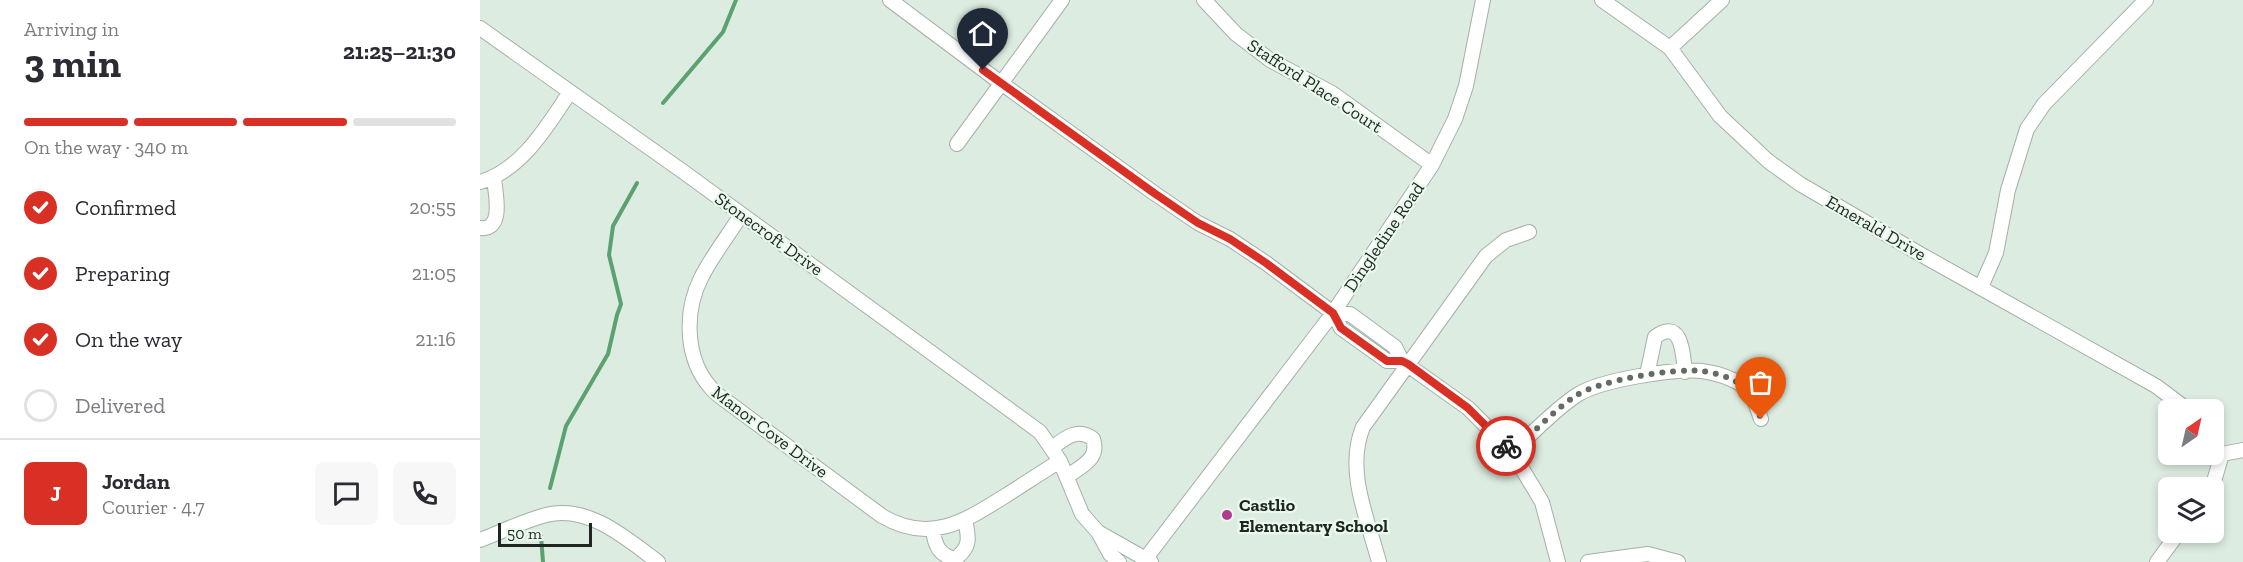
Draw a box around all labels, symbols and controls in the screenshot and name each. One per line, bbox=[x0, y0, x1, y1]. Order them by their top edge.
pin bbox=[957, 8, 1008, 70]
text: Arriving in bbox=[24, 17, 119, 41]
icon: home bbox=[966, 17, 999, 50]
street label: Stafford Place Court bbox=[1243, 34, 1387, 138]
text: 21:25–21:30 bbox=[343, 38, 456, 65]
text: 3 min bbox=[24, 40, 121, 87]
text: On the way · 340 m bbox=[24, 135, 188, 159]
street label: Dingledine Road bbox=[1339, 178, 1429, 296]
street label: Stonecroft Drive bbox=[711, 187, 827, 281]
street label: Emerald Drive bbox=[1822, 190, 1930, 266]
icon: check bbox=[24, 191, 57, 224]
text: Confirmed bbox=[75, 194, 176, 221]
text: 20:55 bbox=[409, 195, 456, 219]
icon: check bbox=[24, 257, 57, 290]
text: Preparing bbox=[75, 260, 170, 287]
text: 21:05 bbox=[412, 261, 456, 285]
icon: check bbox=[24, 323, 57, 356]
text: On the way bbox=[75, 326, 182, 353]
text: 21:16 bbox=[415, 327, 456, 351]
pin bbox=[1735, 357, 1786, 419]
icon: bag bbox=[1744, 366, 1777, 399]
street label: Manor Cove Drive bbox=[708, 381, 832, 483]
text: Delivered bbox=[75, 392, 165, 419]
north arrow bbox=[2158, 399, 2224, 465]
map controls bbox=[2158, 399, 2224, 543]
courier bbox=[1476, 416, 1536, 476]
icon: bike bbox=[1490, 430, 1523, 463]
button: chat bbox=[315, 462, 378, 525]
button: phone bbox=[393, 462, 456, 525]
text: Jordan bbox=[102, 468, 170, 495]
button: layers bbox=[2158, 477, 2224, 543]
text: J bbox=[50, 480, 61, 507]
place label: Castlio Elementary School bbox=[1239, 494, 1388, 537]
text: Courier · 4.7 bbox=[102, 495, 205, 519]
marker: Castlio Elementary School bbox=[1220, 508, 1234, 522]
scale bar bbox=[498, 520, 592, 548]
text: 50 m bbox=[507, 524, 542, 543]

